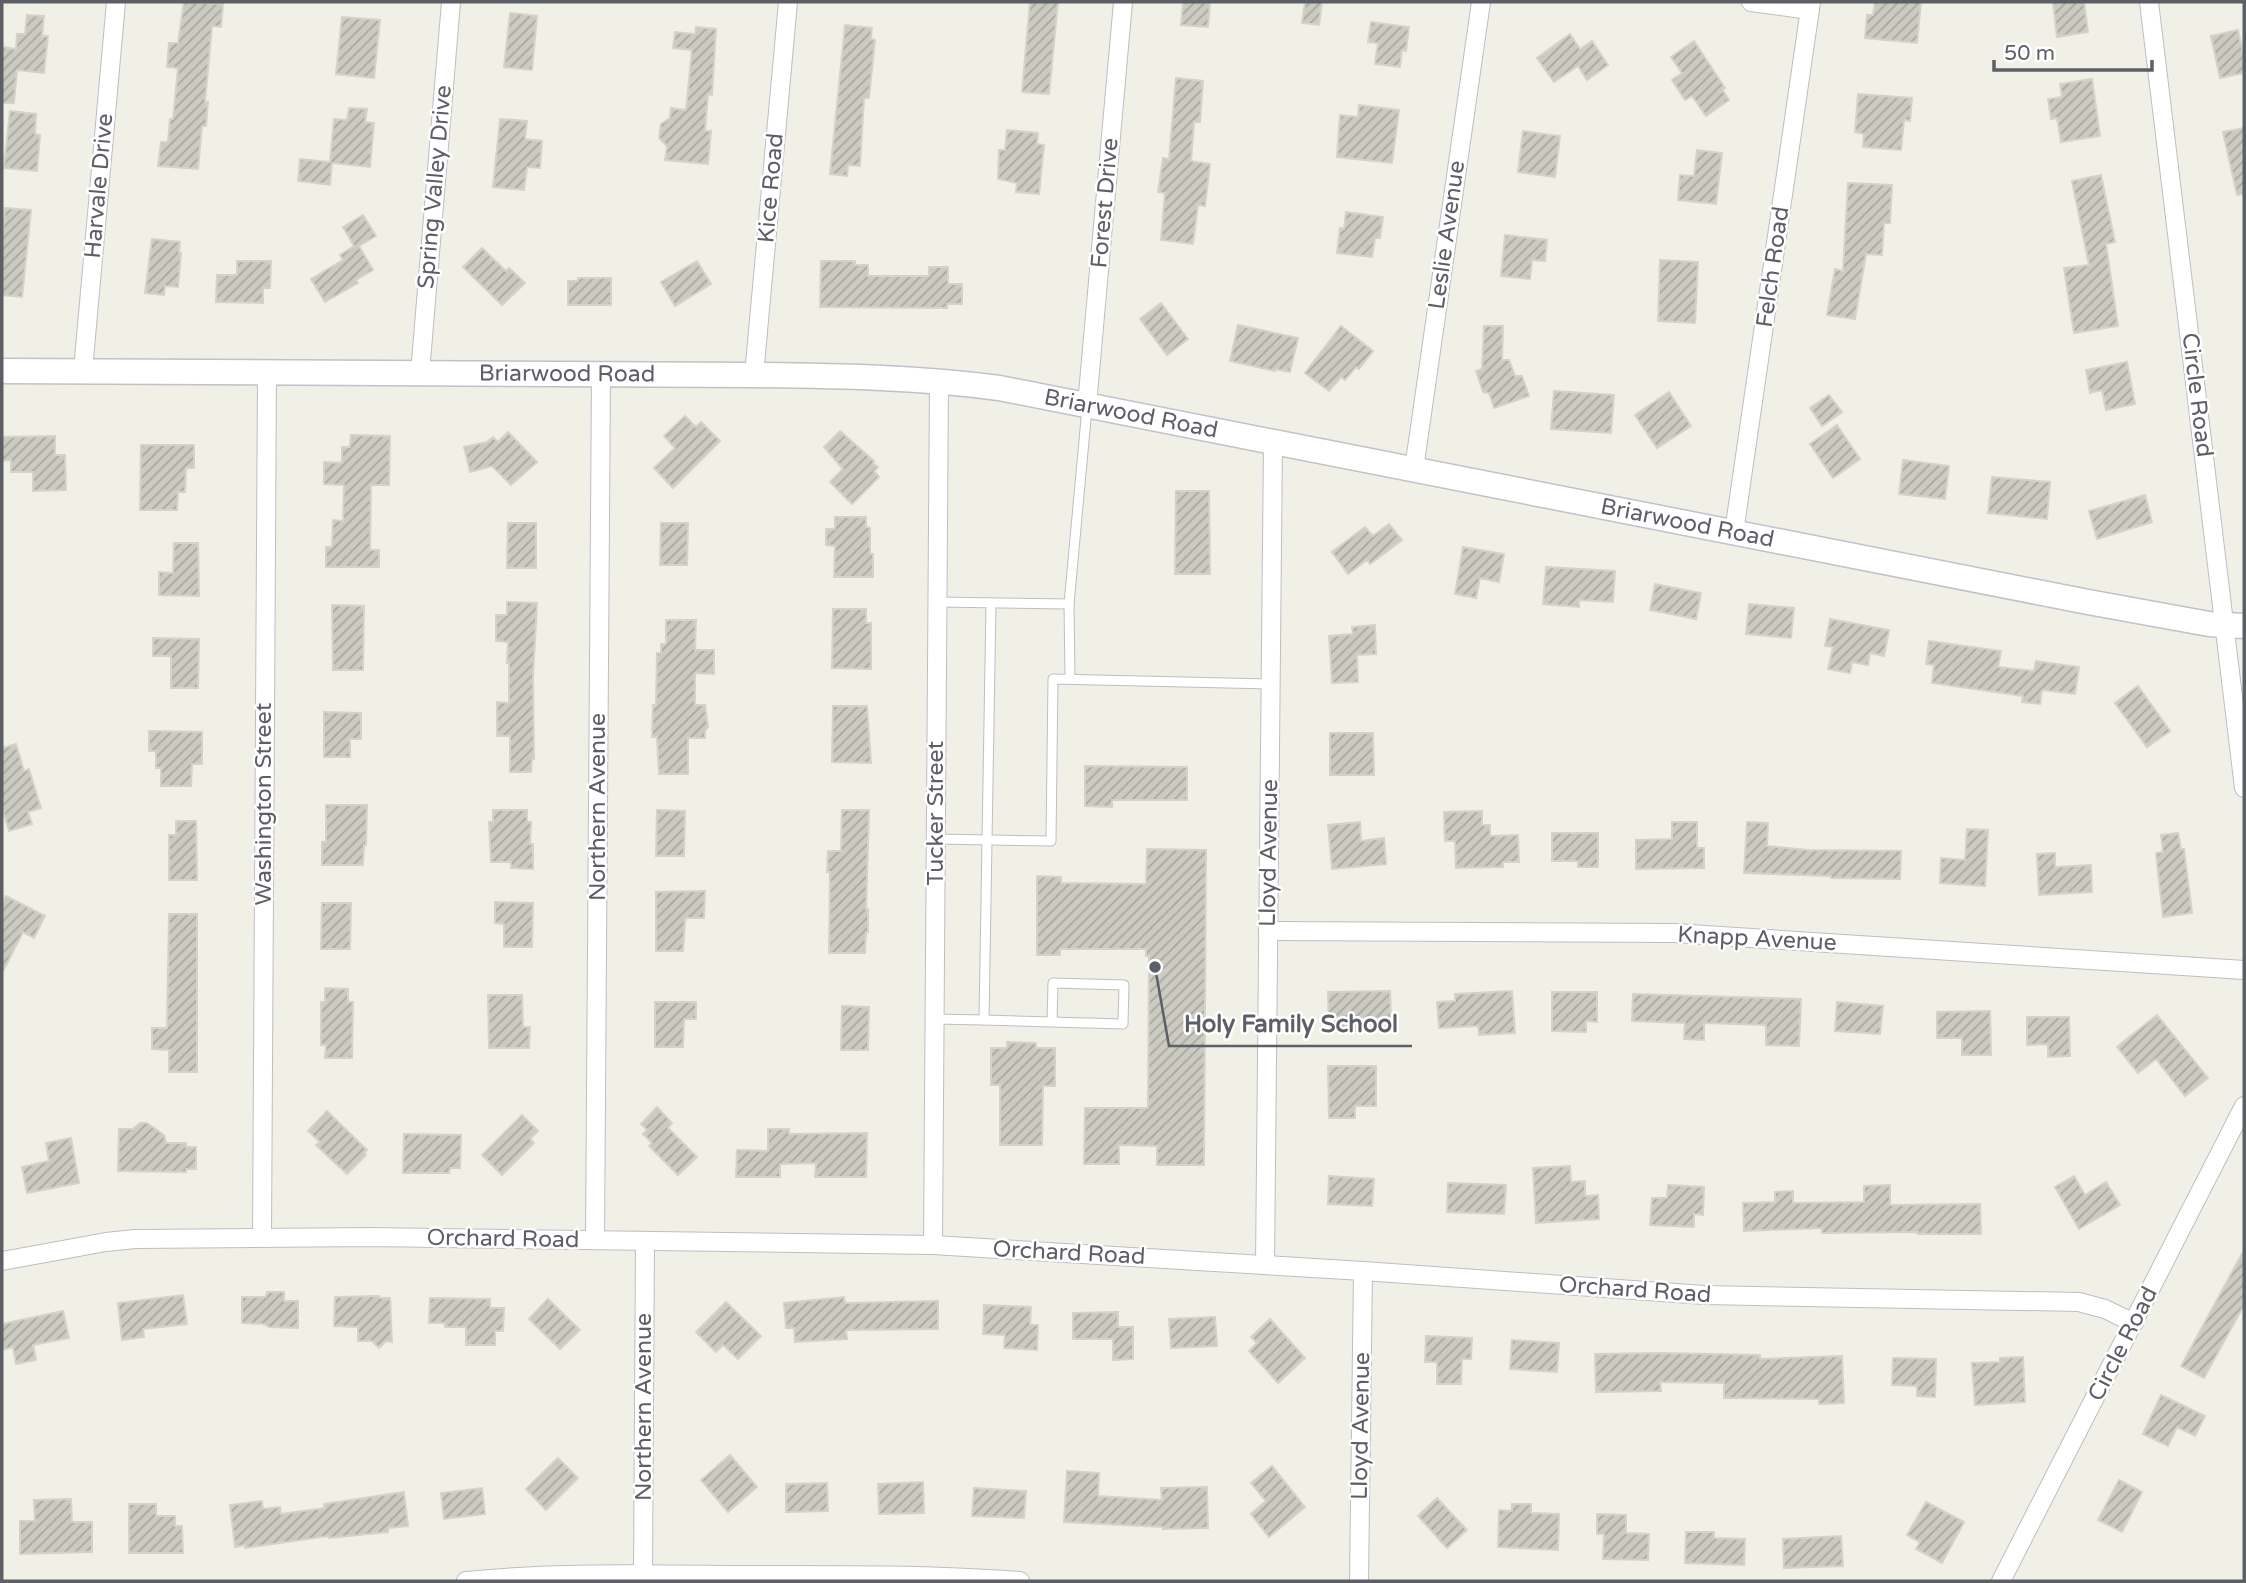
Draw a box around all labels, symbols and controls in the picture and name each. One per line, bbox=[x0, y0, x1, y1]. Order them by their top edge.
scale bar bbox=[1994, 28, 2152, 72]
text: 50 m bbox=[2004, 41, 2055, 66]
street label: Spring Valley Drive bbox=[412, 84, 458, 290]
street label: Harvale Drive bbox=[79, 112, 119, 260]
street label: Kice Road bbox=[752, 132, 790, 244]
street label: Forest Drive bbox=[1085, 137, 1125, 269]
street label: Leslie Avenue bbox=[1423, 159, 1471, 311]
street label: Felch Road bbox=[1751, 205, 1795, 329]
street label: Circle Road bbox=[2175, 331, 2219, 459]
street label: Briarwood Road bbox=[479, 360, 655, 388]
street label: Briarwood Road bbox=[1042, 383, 1220, 445]
street label: Briarwood Road bbox=[1598, 493, 1777, 554]
street label: Washington Street bbox=[250, 702, 278, 905]
street label: Northern Avenue bbox=[584, 713, 612, 901]
street label: Tucker Street bbox=[922, 740, 950, 885]
street label: Lloyd Avenue bbox=[1254, 779, 1284, 927]
street label: Knapp Avenue bbox=[1677, 921, 1837, 957]
callout: Holy Family School bbox=[1169, 1001, 1412, 1046]
text: Holy Family School bbox=[1184, 1010, 1398, 1039]
street label: Orchard Road bbox=[426, 1224, 580, 1254]
street label: Orchard Road bbox=[992, 1235, 1146, 1271]
street label: Orchard Road bbox=[1558, 1271, 1712, 1309]
street label: Circle Road bbox=[2082, 1282, 2164, 1406]
street label: Northern Avenue bbox=[630, 1313, 658, 1501]
street label: Lloyd Avenue bbox=[1346, 1352, 1376, 1500]

